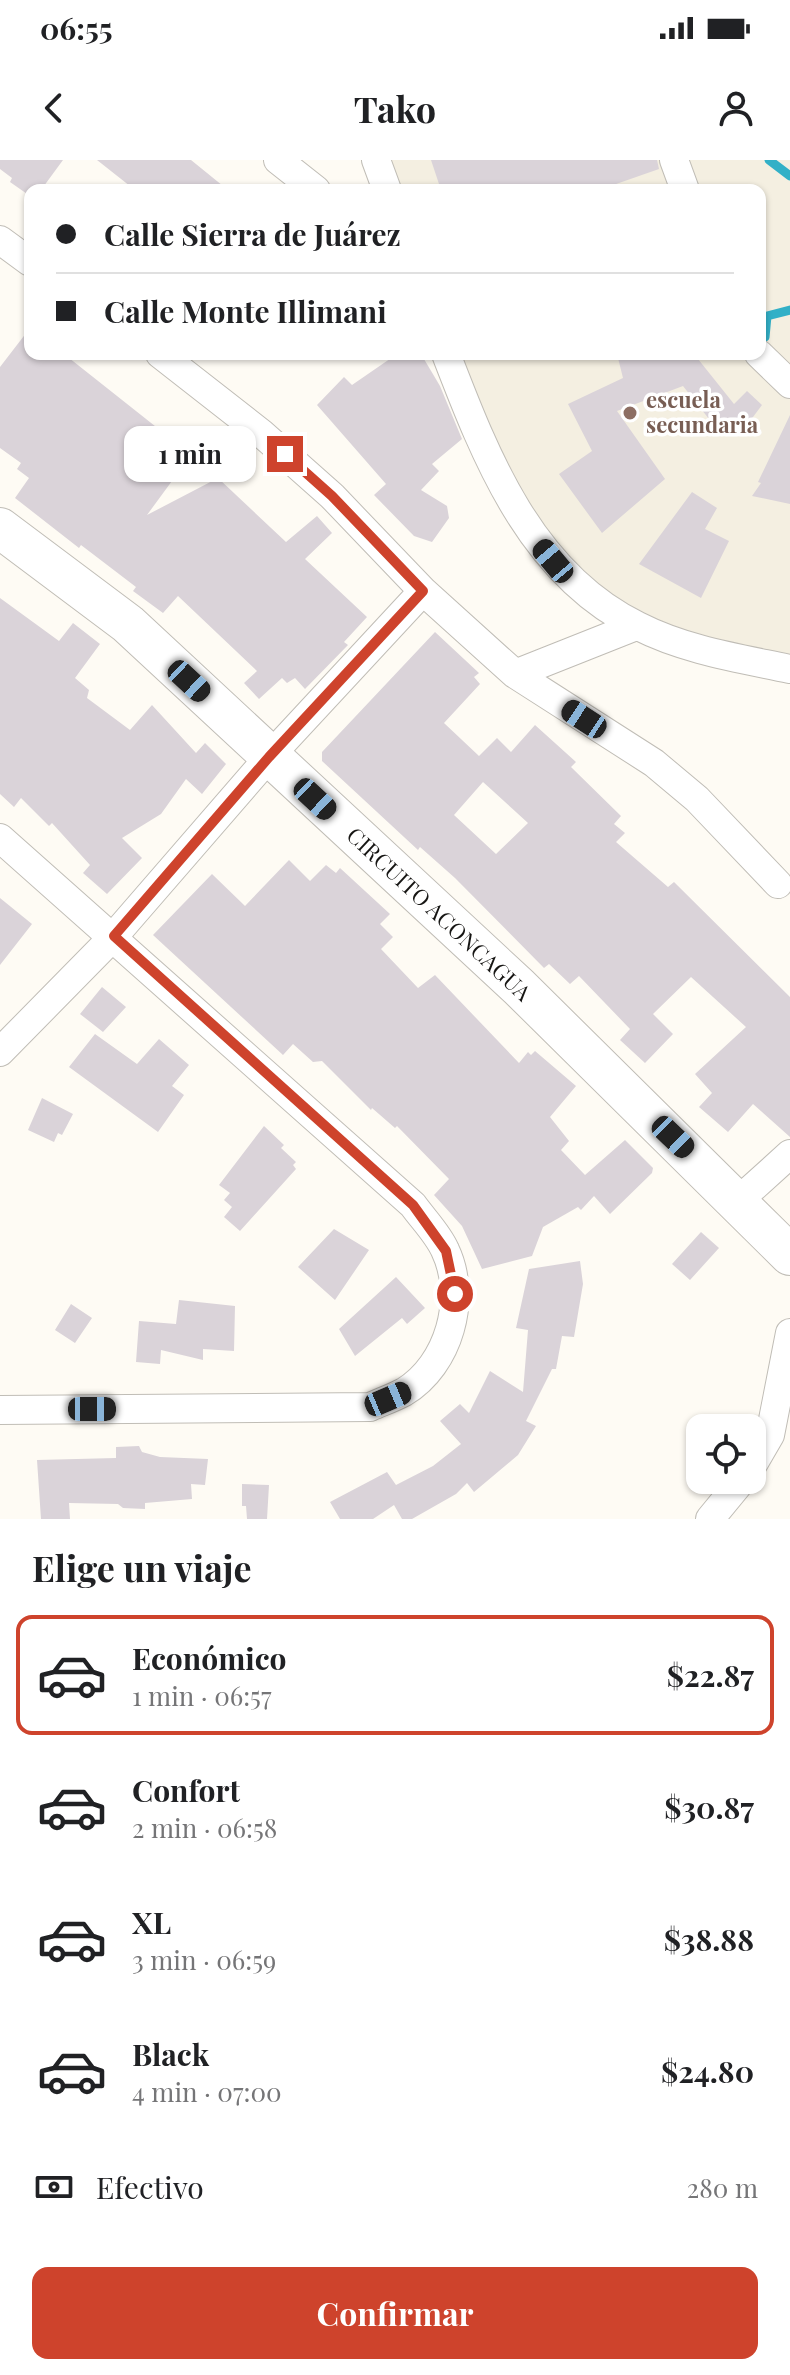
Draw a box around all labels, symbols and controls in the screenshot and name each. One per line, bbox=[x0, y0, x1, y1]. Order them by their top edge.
text: 06:55 bbox=[40, 8, 112, 48]
text: Tako bbox=[354, 84, 436, 132]
icon: back bbox=[32, 86, 76, 130]
icon: person bbox=[714, 86, 758, 130]
text: Calle Sierra de Juárez bbox=[104, 214, 401, 254]
text: Calle Monte Illimani bbox=[104, 291, 387, 331]
place label: escuela secundaria bbox=[646, 384, 759, 439]
marker: escuela secundaria bbox=[621, 404, 639, 422]
callout: 1 min bbox=[125, 426, 257, 482]
text: 1 min bbox=[158, 436, 222, 471]
route end bbox=[267, 436, 303, 472]
car bbox=[528, 535, 578, 587]
car bbox=[163, 656, 215, 706]
car bbox=[557, 696, 611, 742]
car bbox=[289, 774, 341, 824]
street label: CIRCUITO ACONCAGUA bbox=[341, 820, 538, 1007]
car bbox=[647, 1112, 699, 1162]
route start bbox=[437, 1276, 473, 1312]
car bbox=[361, 1379, 415, 1419]
car bbox=[68, 1397, 116, 1421]
map controls bbox=[686, 1414, 766, 1494]
button: locate bbox=[686, 1414, 766, 1494]
text: Elige un viaje bbox=[32, 1543, 252, 1591]
text: Económico bbox=[132, 1638, 287, 1678]
icon: car bbox=[36, 1639, 108, 1711]
text: $22.87 bbox=[667, 1655, 754, 1695]
text: 1 min · 06:57 bbox=[132, 1678, 271, 1713]
text: Confort bbox=[132, 1770, 240, 1810]
icon: car bbox=[36, 1771, 108, 1843]
text: $30.87 bbox=[664, 1787, 754, 1827]
text: 2 min · 06:58 bbox=[132, 1810, 277, 1845]
text: XL bbox=[132, 1902, 171, 1942]
icon: car bbox=[36, 1903, 108, 1975]
text: $38.88 bbox=[664, 1919, 754, 1959]
text: 3 min · 06:59 bbox=[132, 1942, 276, 1977]
text: Black bbox=[132, 2034, 209, 2074]
icon: car bbox=[36, 2035, 108, 2107]
text: $24.80 bbox=[661, 2051, 754, 2091]
text: 4 min · 07:00 bbox=[132, 2074, 282, 2109]
icon: cash bbox=[32, 2165, 76, 2209]
text: Efectivo bbox=[96, 2167, 204, 2207]
text: 280 m bbox=[687, 2170, 758, 2205]
button: Confirmar bbox=[32, 2267, 758, 2359]

